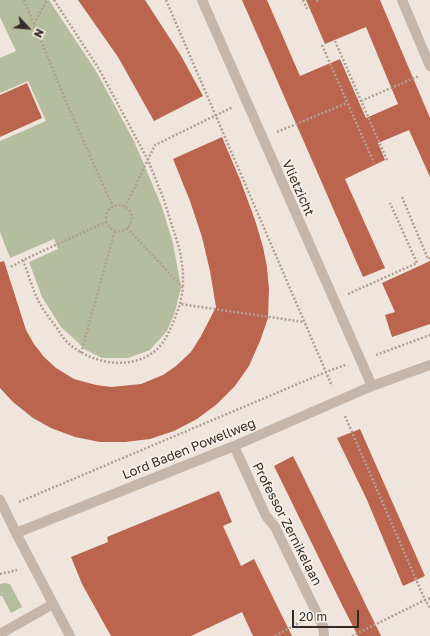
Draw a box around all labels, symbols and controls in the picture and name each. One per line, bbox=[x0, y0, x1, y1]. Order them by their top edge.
north arrow bbox=[8, 8, 48, 48]
text: N bbox=[32, 27, 47, 40]
street label: Vlietzicht bbox=[279, 158, 317, 218]
street label: Lord Baden Powellweg bbox=[120, 415, 258, 483]
street label: Professor Zernikelaan bbox=[249, 460, 325, 588]
scale bar bbox=[294, 602, 361, 628]
text: 20 m bbox=[299, 609, 327, 624]

